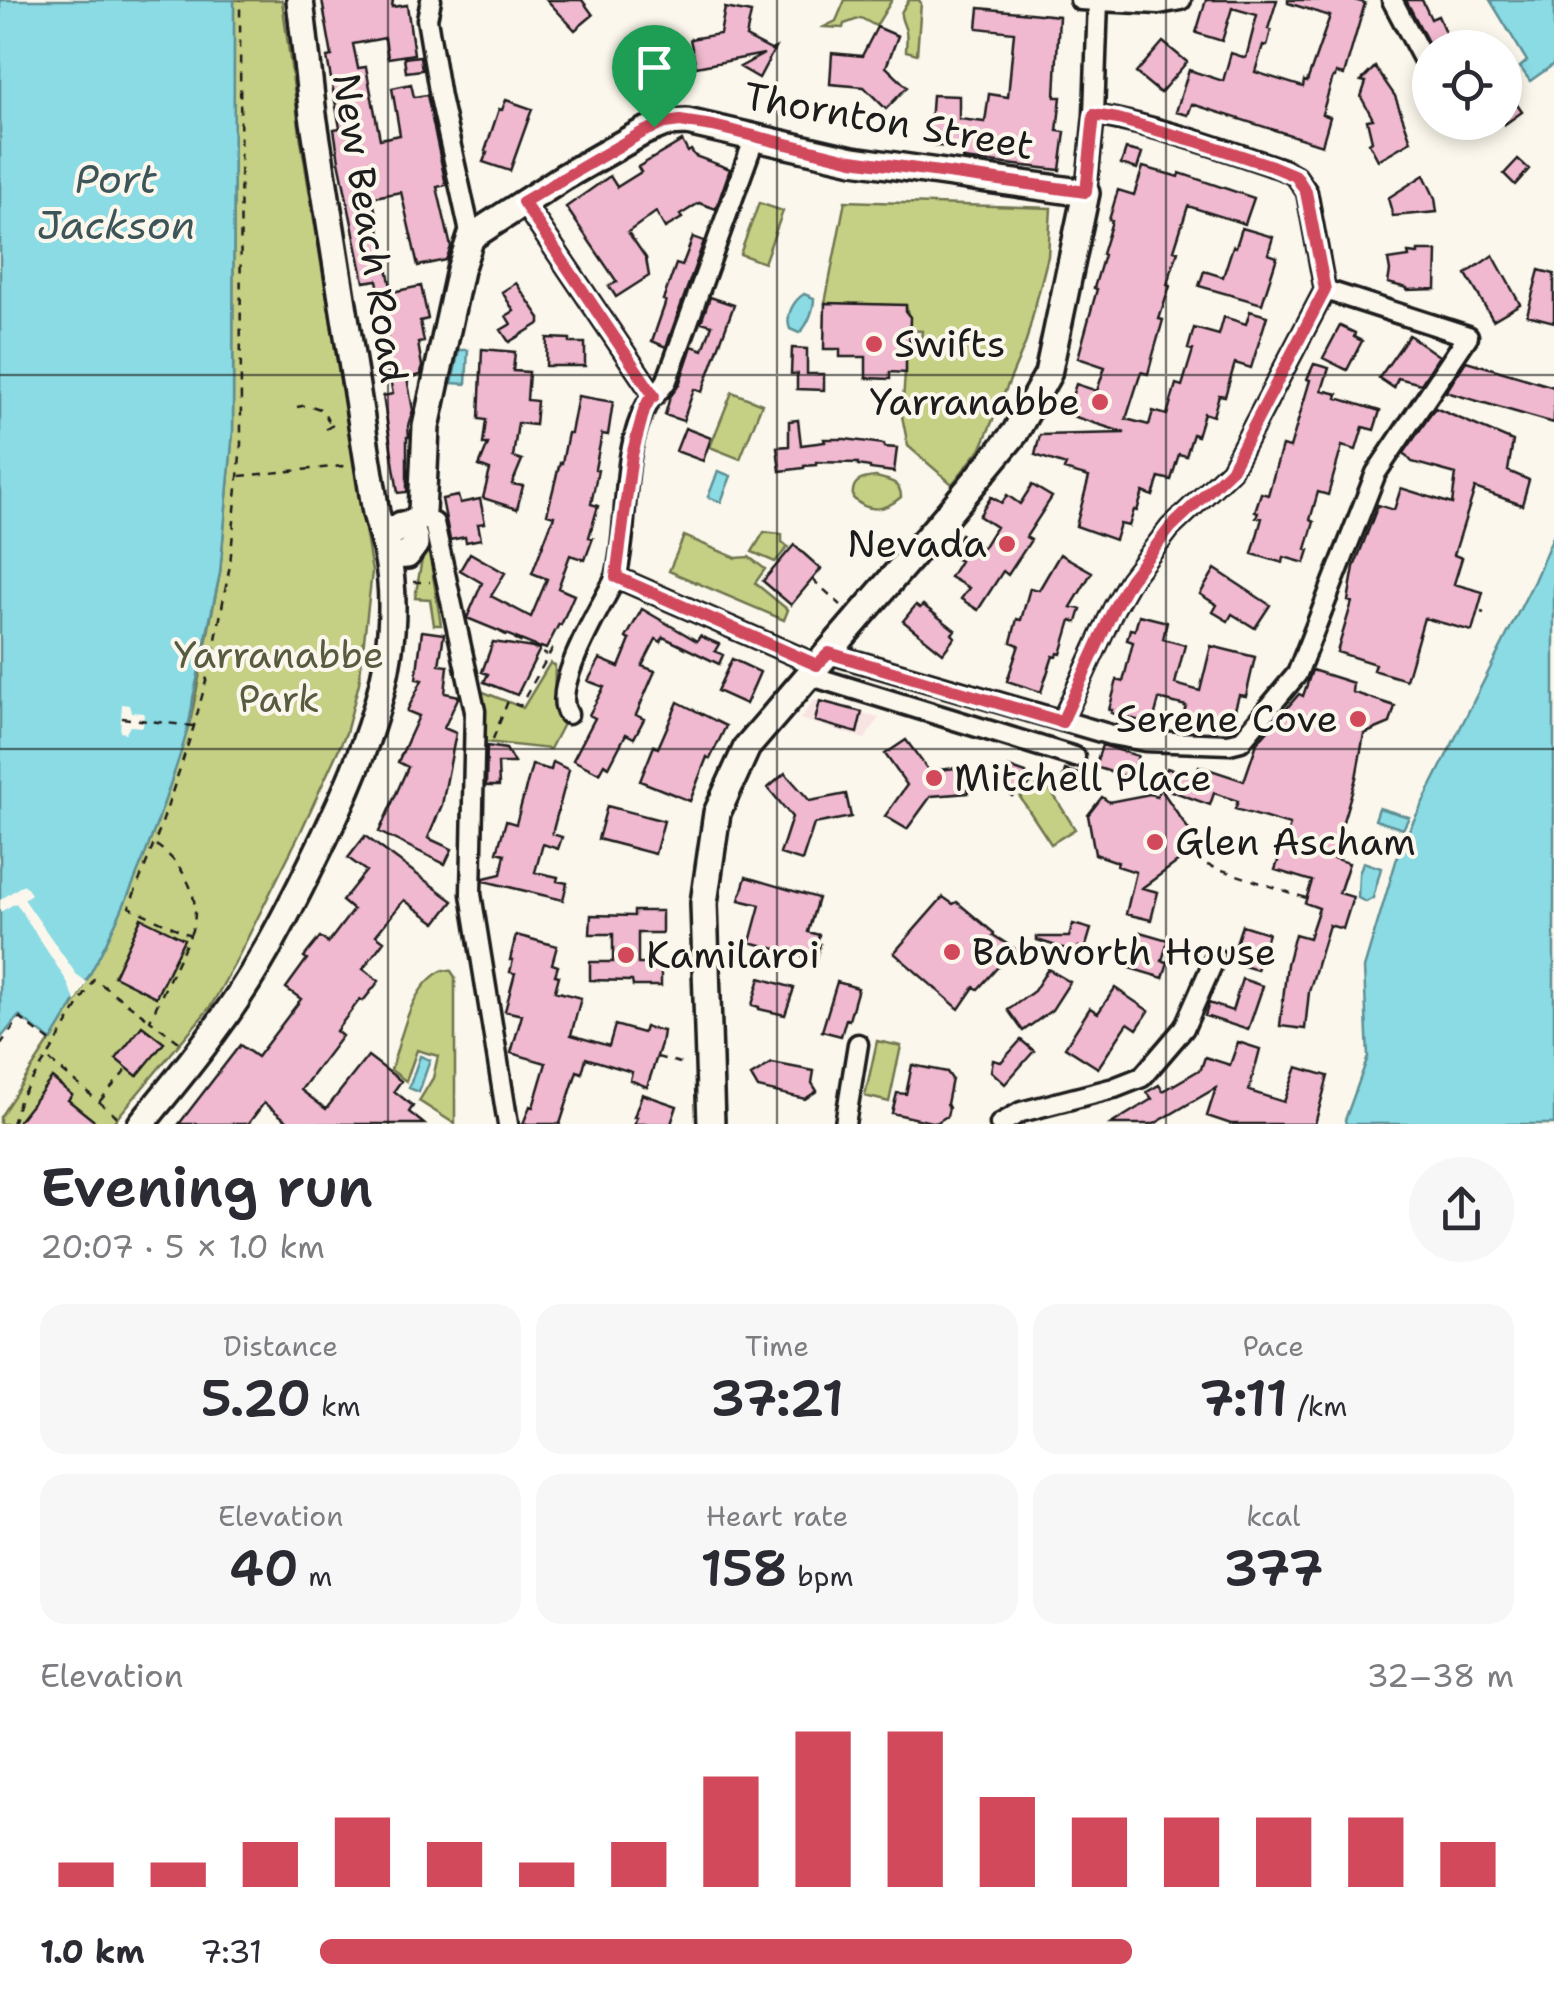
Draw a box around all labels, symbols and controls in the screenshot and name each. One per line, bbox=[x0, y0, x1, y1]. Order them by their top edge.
pin bbox=[612, 25, 697, 128]
map controls bbox=[1412, 30, 1522, 140]
button: locate bbox=[1412, 30, 1522, 140]
icon: arrive bbox=[627, 40, 682, 95]
street label: New Beach Road bbox=[321, 69, 420, 386]
street label: Thornton Street bbox=[740, 70, 1038, 171]
water label: Port Jackson bbox=[36, 152, 196, 252]
place label: Swifts bbox=[894, 318, 1006, 369]
marker: Swifts bbox=[863, 333, 885, 355]
place label: Yarranabbe bbox=[870, 376, 1080, 427]
marker: Yarranabbe bbox=[1089, 391, 1111, 413]
place label: Nevada bbox=[847, 518, 987, 569]
marker: Nevada bbox=[996, 533, 1018, 555]
park label: Yarranabbe Park bbox=[174, 629, 384, 724]
place label: Serene Cove bbox=[1116, 693, 1338, 744]
marker: Serene Cove bbox=[1347, 708, 1369, 730]
place label: Mitchell Place bbox=[954, 752, 1212, 803]
marker: Mitchell Place bbox=[923, 767, 945, 789]
place label: Glen Ascham bbox=[1175, 816, 1416, 867]
marker: Glen Ascham bbox=[1144, 831, 1166, 853]
place label: Babworth House bbox=[972, 926, 1276, 977]
place label: Kamilaroi bbox=[646, 929, 820, 980]
marker: Babworth House bbox=[941, 941, 963, 963]
marker: Kamilaroi bbox=[615, 944, 637, 966]
text: Evening run bbox=[40, 1150, 373, 1224]
button: share bbox=[1409, 1157, 1514, 1262]
text: 20:07 · 5 × 1.0 km bbox=[40, 1225, 325, 1268]
text: Distance bbox=[223, 1327, 338, 1365]
text: Time bbox=[745, 1327, 809, 1365]
text: Pace bbox=[1243, 1327, 1304, 1365]
text: 5.20 bbox=[201, 1365, 311, 1432]
text: 37:21 bbox=[710, 1365, 844, 1432]
text: 7:11 bbox=[1199, 1365, 1288, 1432]
text: km bbox=[311, 1387, 361, 1425]
text: /km bbox=[1288, 1387, 1347, 1425]
text: Elevation bbox=[218, 1497, 343, 1535]
text: Heart rate bbox=[706, 1497, 848, 1535]
text: kcal bbox=[1246, 1497, 1301, 1535]
text: 40 bbox=[229, 1535, 299, 1602]
text: 158 bbox=[700, 1535, 788, 1602]
text: 377 bbox=[1223, 1535, 1323, 1602]
text: m bbox=[299, 1557, 332, 1595]
text: bpm bbox=[788, 1557, 854, 1595]
text: Elevation bbox=[40, 1654, 183, 1697]
text: 32–38 m bbox=[1367, 1654, 1514, 1697]
text: 1.0 km bbox=[40, 1930, 145, 1973]
text: 7:31 bbox=[200, 1930, 262, 1973]

